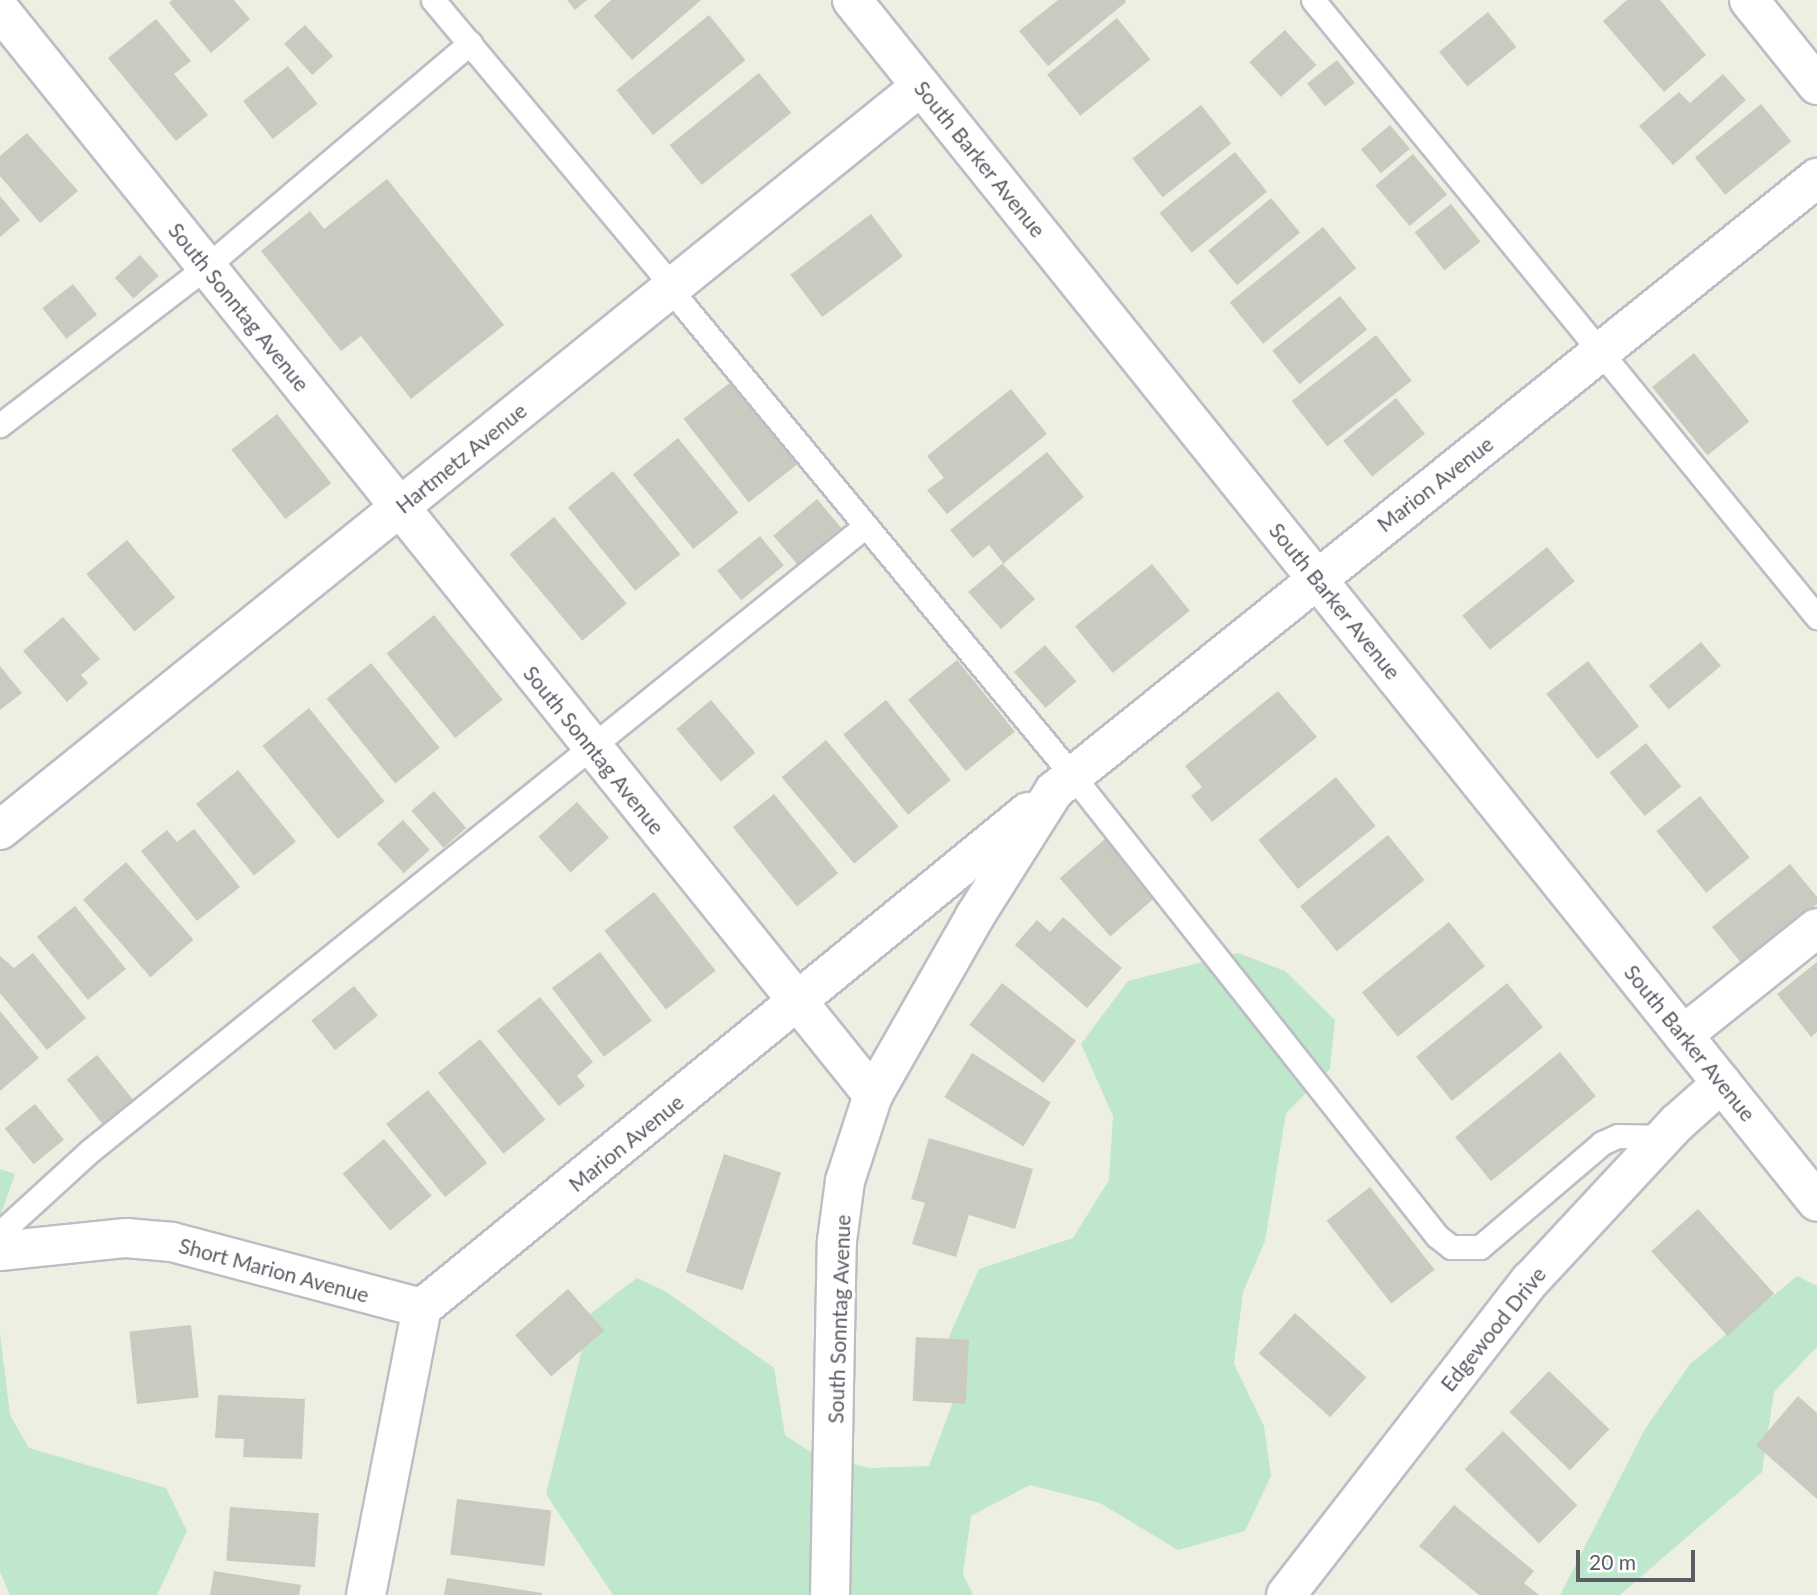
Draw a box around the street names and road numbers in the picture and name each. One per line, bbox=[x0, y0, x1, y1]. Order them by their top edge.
street label: South Barker Avenue bbox=[909, 75, 1051, 243]
street label: South Sonntag Avenue bbox=[163, 218, 315, 396]
street label: Hartmetz Avenue bbox=[390, 397, 532, 519]
street label: Marion Avenue bbox=[1372, 431, 1498, 537]
street label: South Barker Avenue bbox=[1264, 517, 1406, 685]
street label: South Sonntag Avenue bbox=[518, 661, 670, 839]
street label: South Barker Avenue bbox=[1619, 959, 1761, 1127]
street label: Marion Avenue bbox=[563, 1089, 689, 1197]
street label: South Sonntag Avenue bbox=[823, 1214, 855, 1424]
street label: Short Marion Avenue bbox=[176, 1232, 372, 1308]
street label: Edgewood Drive bbox=[1435, 1262, 1551, 1396]

